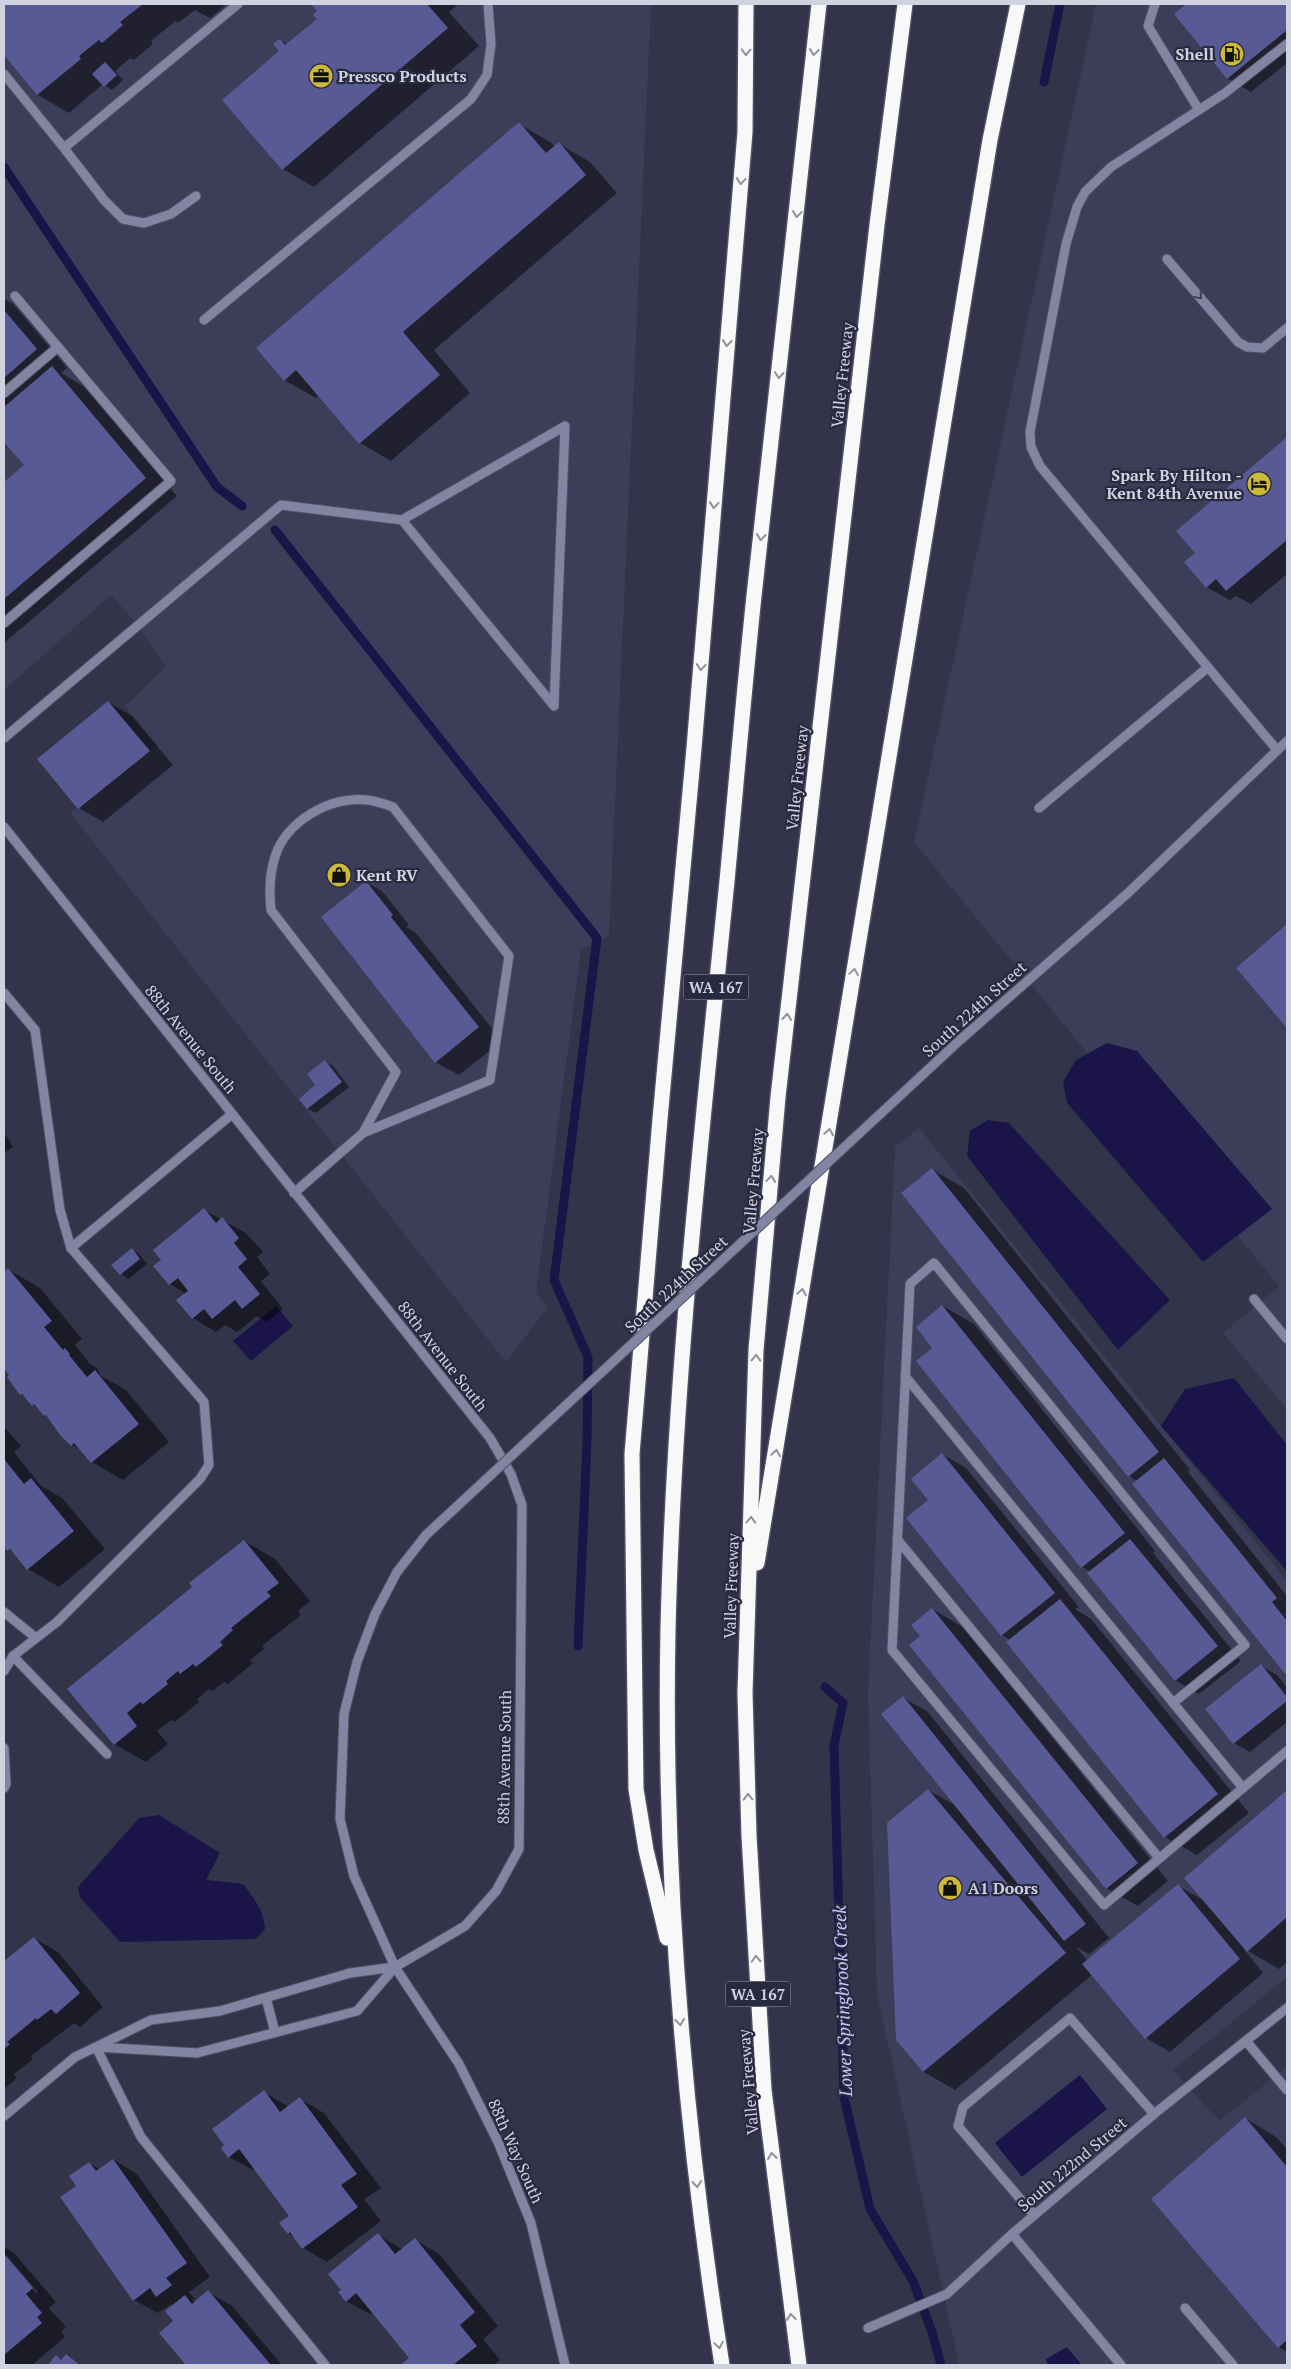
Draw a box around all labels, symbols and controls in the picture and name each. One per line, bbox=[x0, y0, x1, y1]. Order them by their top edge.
fuel station icon: Shell bbox=[1219, 41, 1245, 67]
place label: Shell bbox=[1176, 43, 1214, 65]
one-way arrow bbox=[741, 49, 751, 57]
one-way arrow bbox=[809, 49, 820, 57]
office icon: Pressco Products bbox=[308, 63, 334, 89]
place label: Pressco Products bbox=[338, 65, 467, 87]
one-way arrow bbox=[735, 177, 746, 185]
one-way arrow bbox=[792, 210, 803, 218]
one-way arrow bbox=[1193, 291, 1202, 300]
street label: Valley Freeway bbox=[826, 320, 859, 429]
one-way arrow bbox=[722, 339, 733, 347]
one-way arrow bbox=[774, 372, 785, 380]
place label: Spark By Hilton - Kent 84th Avenue bbox=[1107, 464, 1242, 504]
hotel icon: Spark By Hilton - Kent 84th Avenue bbox=[1246, 471, 1272, 497]
one-way arrow bbox=[709, 501, 720, 509]
one-way arrow bbox=[756, 533, 767, 541]
one-way arrow bbox=[696, 663, 707, 671]
street label: Valley Freeway bbox=[781, 723, 814, 832]
shop icon: Kent RV bbox=[326, 862, 352, 888]
place label: Kent RV bbox=[356, 864, 418, 886]
street label: South 224th Street bbox=[917, 956, 1031, 1062]
one-way arrow bbox=[848, 967, 859, 975]
road number: WA 167 bbox=[684, 974, 748, 1000]
street label: 88th Avenue South bbox=[140, 980, 242, 1099]
one-way arrow bbox=[781, 1013, 792, 1021]
street label: Valley Freeway bbox=[737, 1126, 769, 1235]
one-way arrow bbox=[823, 1128, 833, 1136]
one-way arrow bbox=[765, 1174, 776, 1182]
street label: South 224th Street bbox=[620, 1230, 732, 1338]
one-way arrow bbox=[797, 1288, 807, 1297]
street label: 88th Avenue South bbox=[393, 1296, 493, 1416]
one-way arrow bbox=[751, 1354, 761, 1362]
one-way arrow bbox=[770, 1448, 780, 1457]
one-way arrow bbox=[746, 1516, 756, 1524]
street label: Valley Freeway bbox=[718, 1532, 744, 1639]
street label: 88th Avenue South bbox=[492, 1689, 516, 1824]
one-way arrow bbox=[743, 1792, 753, 1800]
shop icon: A1 Doors bbox=[937, 1875, 963, 1901]
place label: A1 Doors bbox=[968, 1877, 1038, 1899]
water label: Lower Springbrook Creek bbox=[827, 1905, 857, 2098]
one-way arrow bbox=[751, 1955, 762, 1963]
road number: WA 167 bbox=[726, 1982, 790, 2006]
one-way arrow bbox=[674, 2019, 685, 2027]
street label: Valley Freeway bbox=[732, 2027, 764, 2136]
street label: 88th Way South bbox=[483, 2095, 549, 2207]
street label: South 222nd Street bbox=[1013, 2112, 1131, 2216]
one-way arrow bbox=[767, 2151, 778, 2159]
one-way arrow bbox=[691, 2180, 702, 2188]
one-way arrow bbox=[786, 2313, 797, 2321]
one-way arrow bbox=[713, 2340, 723, 2349]

